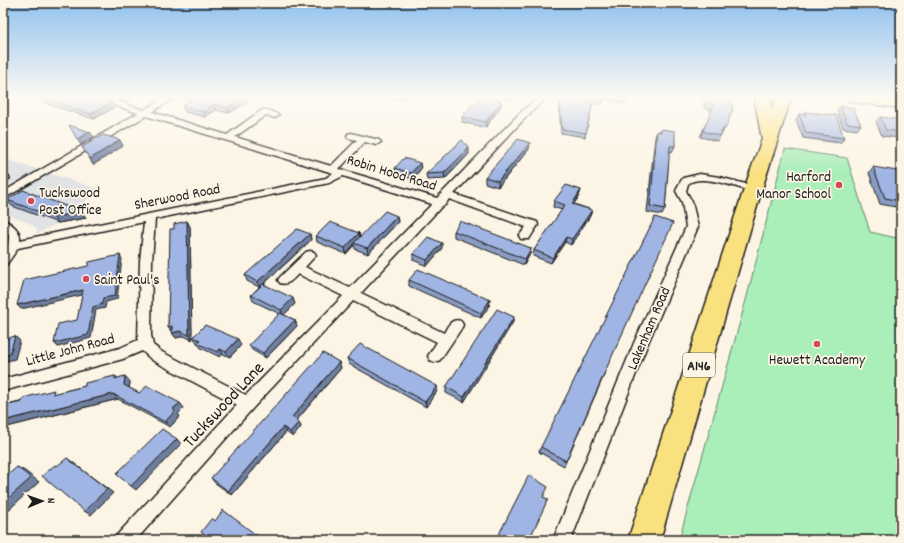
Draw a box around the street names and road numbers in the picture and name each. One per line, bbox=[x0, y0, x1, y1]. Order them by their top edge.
street label: Robin Hood Road bbox=[344, 150, 439, 198]
street label: Sherwood Road bbox=[132, 179, 222, 217]
street label: Lakenham Road bbox=[622, 284, 677, 374]
street label: Little John Road bbox=[24, 329, 117, 373]
road number: A146 bbox=[683, 353, 715, 377]
street label: Tuckswood Lane bbox=[178, 357, 271, 454]

